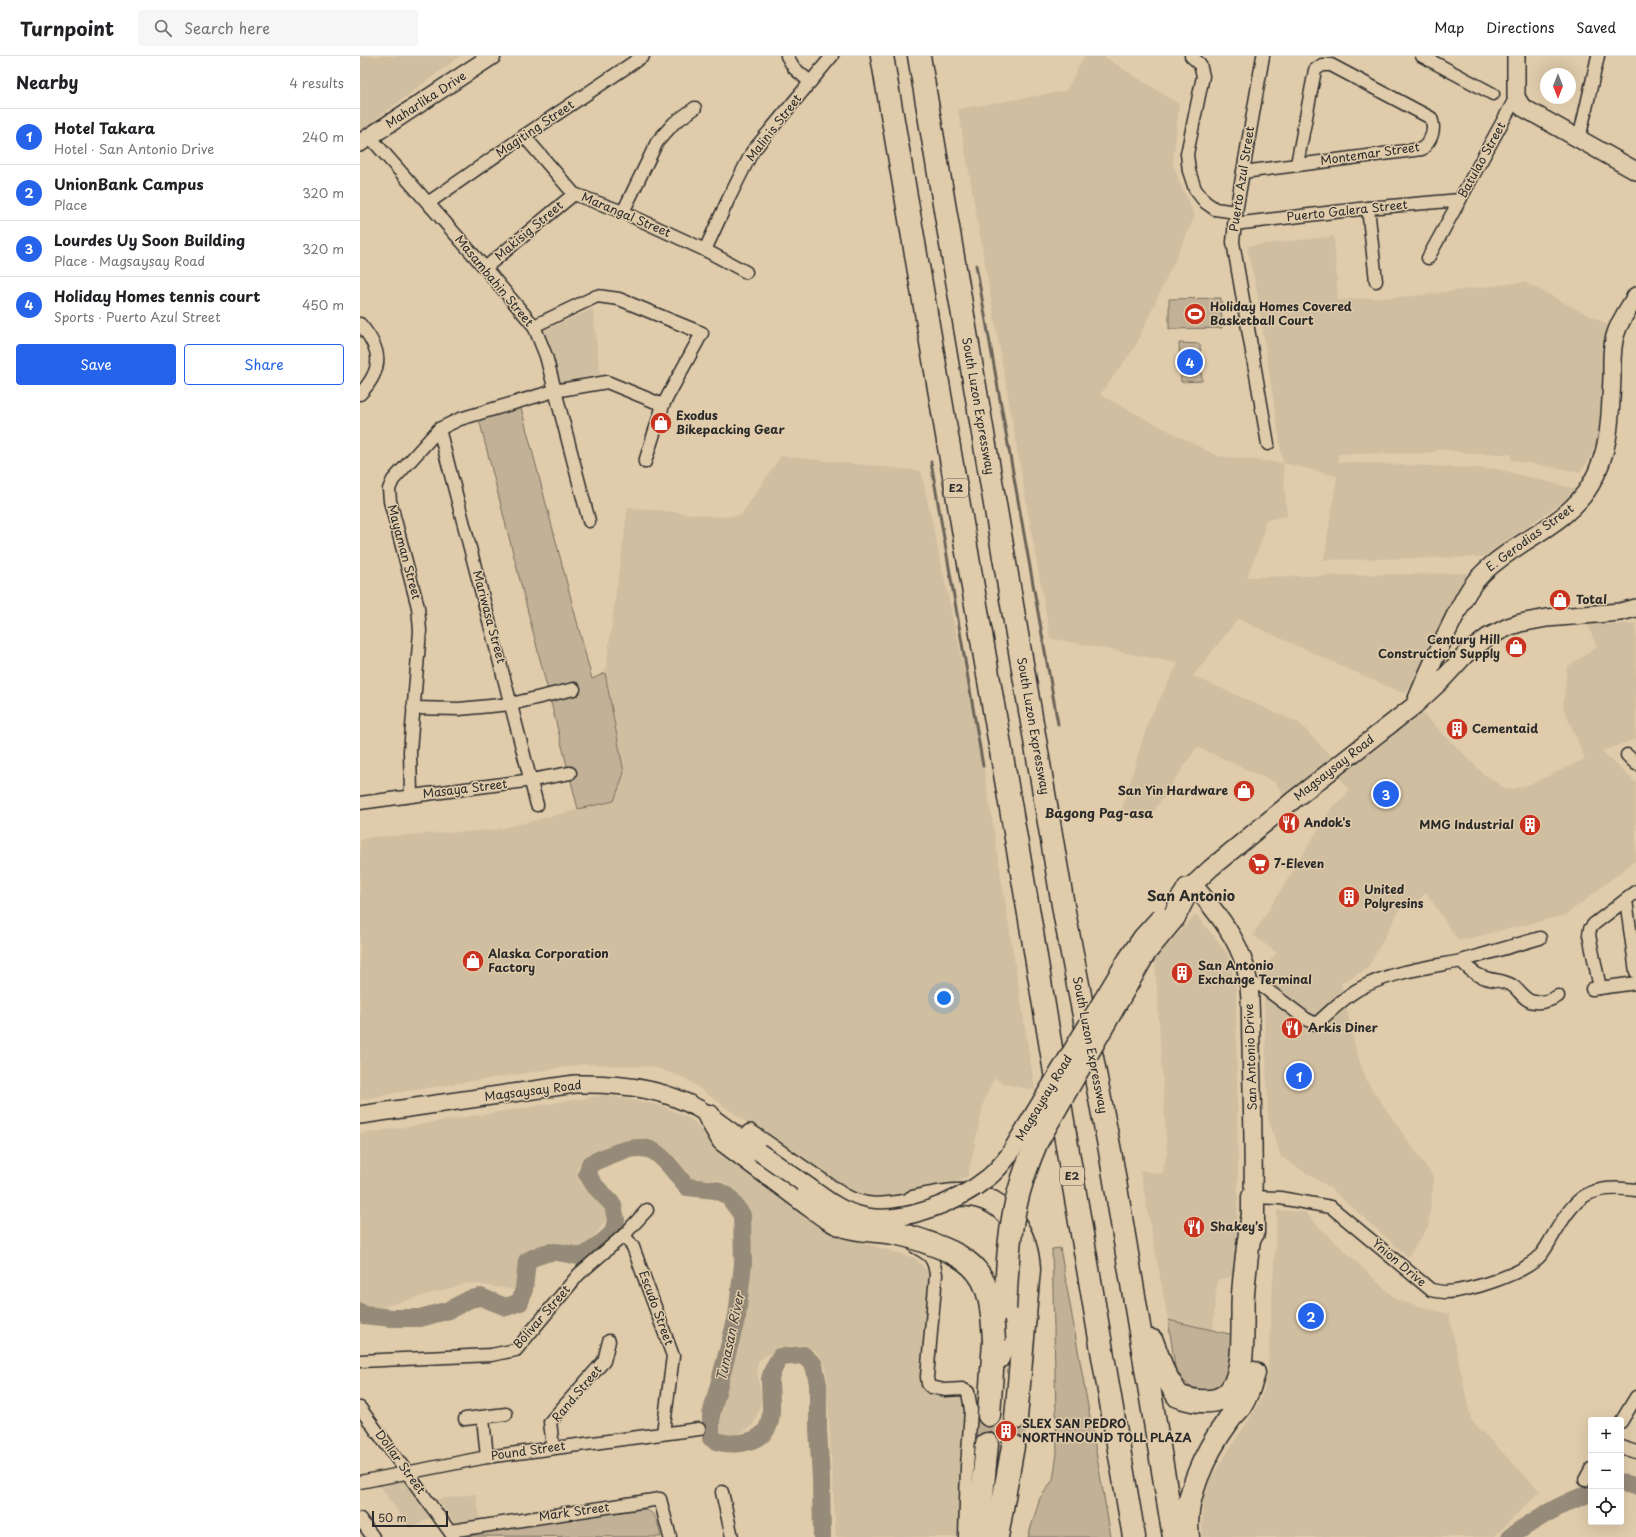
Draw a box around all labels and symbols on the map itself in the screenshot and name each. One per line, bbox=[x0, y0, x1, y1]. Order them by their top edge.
street label: Maharlika Drive bbox=[382, 66, 469, 132]
north arrow bbox=[1540, 68, 1576, 104]
street label: Malinis Street bbox=[741, 90, 805, 165]
street label: Magiting Street bbox=[492, 95, 577, 161]
street label: Batulao Street bbox=[1453, 118, 1510, 201]
street label: Puerto Azul Street bbox=[1224, 125, 1258, 233]
street label: Montemar Street bbox=[1319, 137, 1421, 169]
street label: Marangal Street bbox=[579, 187, 674, 241]
street label: Puerto Galera Street bbox=[1286, 195, 1408, 225]
street label: Makisig Street bbox=[490, 196, 567, 264]
street label: Masambahin Street bbox=[451, 231, 539, 330]
place label: Holiday Homes Covered Basketball Court bbox=[1210, 297, 1352, 329]
sports icon: Holiday Homes Covered Basketball Court bbox=[1182, 301, 1208, 327]
street label: South Luzon Expressway bbox=[958, 336, 1000, 476]
pin: 4 bbox=[1177, 347, 1203, 377]
place label: Exodus Bikepacking Gear bbox=[676, 406, 785, 438]
shop icon: Exodus Bikepacking Gear bbox=[648, 410, 674, 436]
road number: E2 bbox=[944, 479, 968, 497]
street label: E. Gerodias Street bbox=[1482, 499, 1577, 575]
street label: Mayaman Street bbox=[384, 502, 426, 602]
street label: Mariwasa Street bbox=[469, 568, 511, 665]
shop icon: Total bbox=[1547, 587, 1573, 613]
place label: Total bbox=[1576, 590, 1607, 608]
place label: Century Hill Construction Supply bbox=[1378, 630, 1500, 662]
shop icon: Century Hill Construction Supply bbox=[1503, 634, 1529, 660]
street label: South Luzon Expressway bbox=[1013, 656, 1055, 796]
building icon: Cementaid bbox=[1444, 716, 1470, 742]
place label: Cementaid bbox=[1472, 719, 1538, 737]
street label: Magsaysay Road bbox=[1289, 730, 1377, 804]
street label: Masaya Street bbox=[422, 774, 508, 802]
shop icon: San Yin Hardware bbox=[1231, 778, 1257, 804]
pin: 3 bbox=[1373, 779, 1399, 809]
place label: San Yin Hardware bbox=[1118, 781, 1228, 799]
district label: Bagong Pag-asa bbox=[1045, 803, 1153, 822]
restaurant icon: Andok's bbox=[1276, 810, 1302, 836]
building icon: MMG Industrial bbox=[1517, 812, 1543, 838]
place label: Andok's bbox=[1303, 813, 1351, 831]
place label: MMG Industrial bbox=[1419, 815, 1514, 833]
supermarket icon: 7-Eleven bbox=[1246, 851, 1272, 877]
place label: 7-Eleven bbox=[1274, 854, 1324, 872]
place label: United Polyresins bbox=[1364, 880, 1424, 912]
building icon: United Polyresins bbox=[1336, 884, 1362, 910]
district label: San Antonio bbox=[1147, 885, 1235, 906]
place label: Alaska Corporation Factory bbox=[487, 944, 609, 976]
shop icon: Alaska Corporation Factory bbox=[460, 948, 486, 974]
place label: San Antonio Exchange Terminal bbox=[1198, 956, 1312, 988]
building icon: San Antonio Exchange Terminal bbox=[1169, 960, 1195, 986]
street label: South Luzon Expressway bbox=[1069, 975, 1113, 1115]
your location bbox=[934, 988, 954, 1008]
street label: San Antonio Drive bbox=[1239, 1003, 1261, 1111]
restaurant icon: Arkis Diner bbox=[1279, 1015, 1305, 1041]
place label: Arkis Diner bbox=[1308, 1018, 1379, 1036]
street label: Magsaysay Road bbox=[1010, 1051, 1076, 1144]
pin: 1 bbox=[1286, 1061, 1312, 1091]
street label: Magsaysay Road bbox=[483, 1075, 583, 1105]
road number: E2 bbox=[1060, 1167, 1084, 1185]
restaurant icon: Shakey's bbox=[1181, 1214, 1207, 1240]
place label: Shakey's bbox=[1210, 1217, 1264, 1235]
street label: Ynion Drive bbox=[1369, 1234, 1431, 1290]
street label: Escudo Street bbox=[635, 1268, 679, 1348]
street label: Bolivar Street bbox=[508, 1280, 574, 1352]
water label: Tunasan River bbox=[711, 1289, 749, 1383]
pin: 2 bbox=[1298, 1301, 1324, 1331]
street label: Rand Street bbox=[547, 1361, 605, 1426]
place label: SLEX SAN PEDRO NORTHNOUND TOLL PLAZA bbox=[1022, 1414, 1192, 1446]
building icon: SLEX SAN PEDRO NORTHNOUND TOLL PLAZA bbox=[993, 1418, 1019, 1444]
street label: Dollar Street bbox=[371, 1425, 430, 1497]
street label: Pound Street bbox=[489, 1436, 566, 1464]
street label: Mark Street bbox=[538, 1497, 610, 1525]
scale bar bbox=[372, 1509, 448, 1528]

